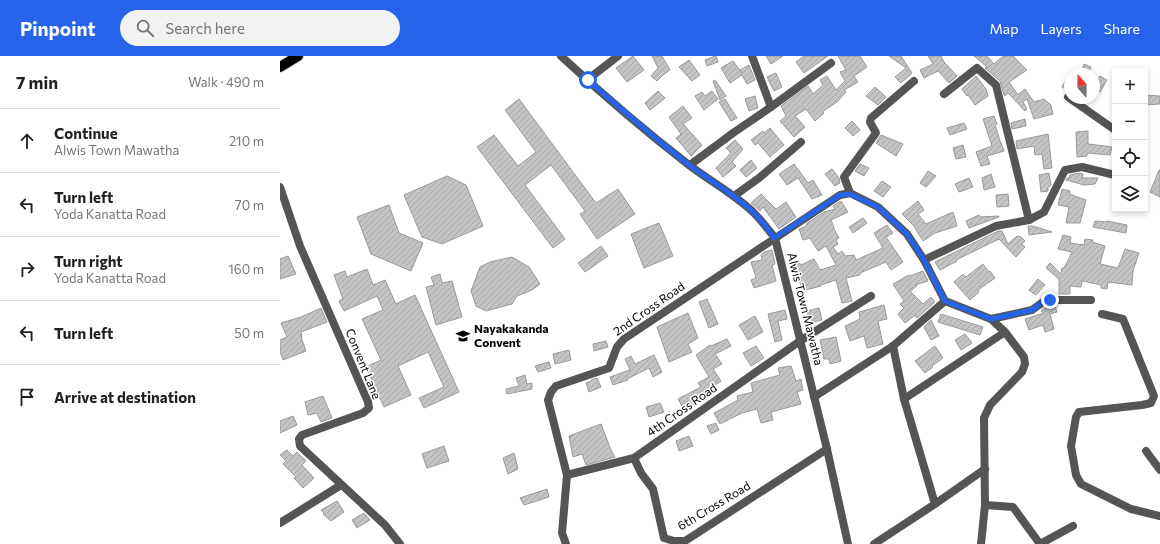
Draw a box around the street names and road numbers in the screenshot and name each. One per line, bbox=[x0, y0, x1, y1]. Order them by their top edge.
street label: Alwis Town Mawatha bbox=[785, 251, 827, 367]
street label: 2nd Cross Road bbox=[610, 278, 687, 338]
street label: Convent Lane bbox=[343, 326, 384, 401]
street label: 4th Cross Road bbox=[644, 380, 719, 439]
street label: 6th Cross Road bbox=[675, 478, 752, 532]

